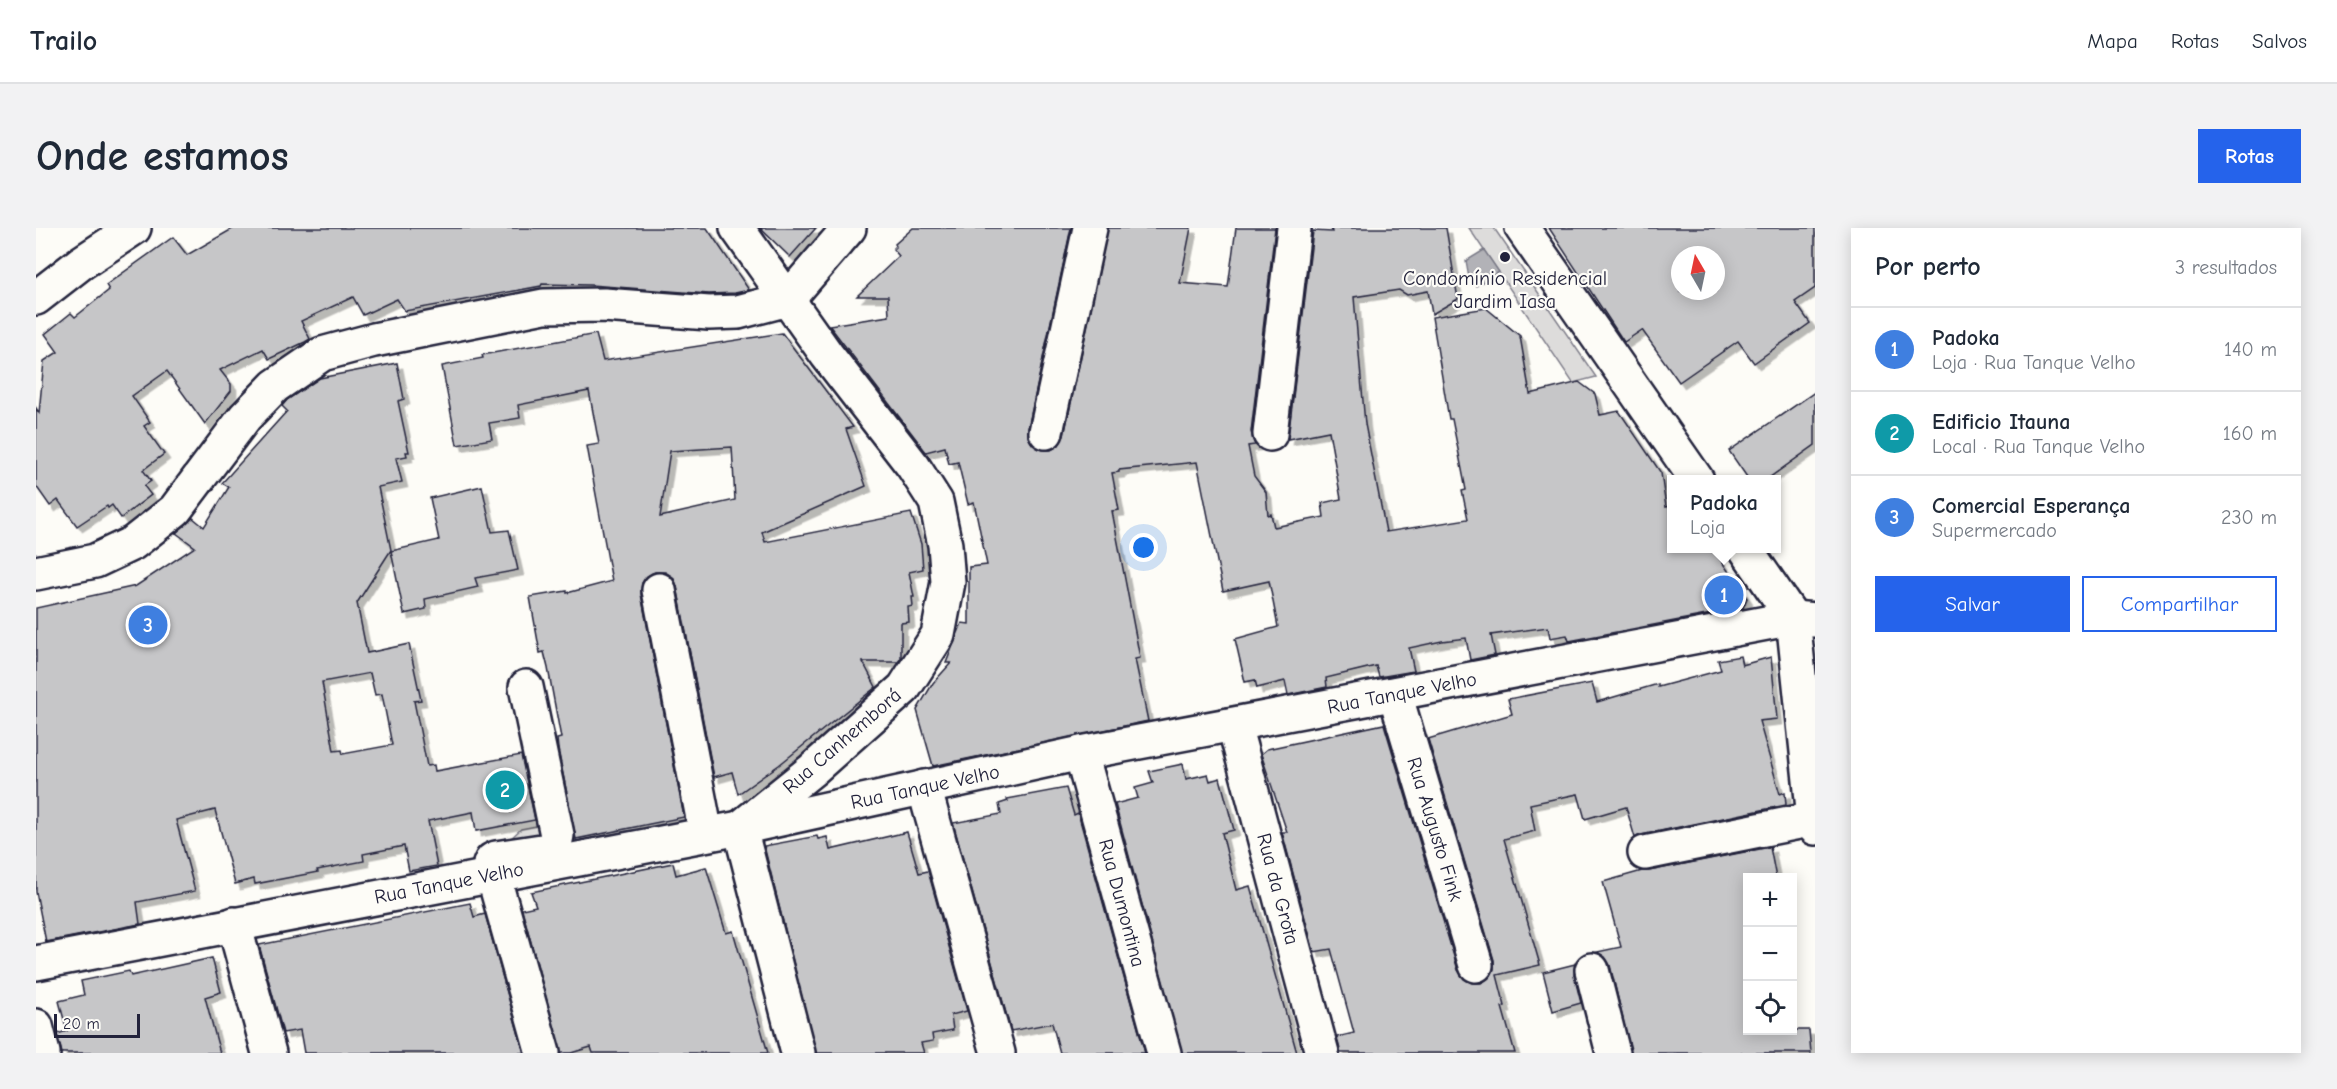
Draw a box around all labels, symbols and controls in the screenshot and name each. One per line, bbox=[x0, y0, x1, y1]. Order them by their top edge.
text: Trailo bbox=[30, 25, 97, 57]
text: Mapa bbox=[2087, 29, 2138, 53]
text: Rotas bbox=[2171, 29, 2219, 53]
text: Salvos bbox=[2252, 29, 2307, 53]
button: Rotas bbox=[2198, 129, 2301, 183]
text: Onde estamos bbox=[36, 132, 289, 181]
north arrow bbox=[1671, 246, 1725, 300]
marker: Condomínio Residencial Jardim Iasa bbox=[1498, 250, 1512, 264]
text: Por perto bbox=[1875, 252, 1981, 282]
text: 3 resultados bbox=[2175, 256, 2277, 279]
place label: Condomínio Residencial Jardim Iasa bbox=[1403, 267, 1607, 313]
text: Padoka bbox=[1932, 325, 2000, 351]
text: 1 bbox=[1891, 338, 1898, 361]
text: 140 m bbox=[2224, 338, 2277, 361]
text: Loja · Rua Tanque Velho bbox=[1932, 351, 2136, 374]
text: Edificio Itauna bbox=[1932, 409, 2070, 435]
text: 2 bbox=[1890, 422, 1899, 445]
text: 160 m bbox=[2223, 422, 2277, 445]
text: Local · Rua Tanque Velho bbox=[1932, 435, 2145, 458]
popup bbox=[1667, 475, 1781, 553]
text: Padoka bbox=[1690, 490, 1758, 516]
text: Comercial Esperança bbox=[1932, 493, 2131, 519]
text: 3 bbox=[1890, 506, 1899, 529]
text: 230 m bbox=[2221, 506, 2277, 529]
text: Loja bbox=[1690, 516, 1725, 539]
text: Supermercado bbox=[1932, 519, 2057, 542]
your location bbox=[1129, 533, 1158, 562]
pin: 1 bbox=[1704, 572, 1744, 617]
button: Salvar bbox=[1875, 576, 2070, 632]
button: Compartilhar bbox=[2082, 576, 2277, 632]
pin: 3 bbox=[128, 602, 168, 648]
street label: Rua Tanque Velho bbox=[1325, 667, 1479, 719]
street label: Rua Canhemborá bbox=[778, 683, 906, 799]
street label: Rua Augusto Fink bbox=[1402, 754, 1468, 904]
street label: Rua Tanque Velho bbox=[848, 760, 1002, 814]
pin: 2 bbox=[486, 768, 524, 812]
street label: Rua da Grota bbox=[1252, 831, 1304, 947]
street label: Rua Dumontina bbox=[1094, 836, 1150, 970]
street label: Rua Tanque Velho bbox=[372, 857, 526, 909]
map controls bbox=[1743, 873, 1797, 1035]
button: + bbox=[1743, 873, 1797, 927]
button: − bbox=[1743, 927, 1797, 981]
button: locate bbox=[1743, 981, 1797, 1035]
scale bar bbox=[54, 1011, 140, 1038]
text: 20 m bbox=[63, 1015, 100, 1033]

